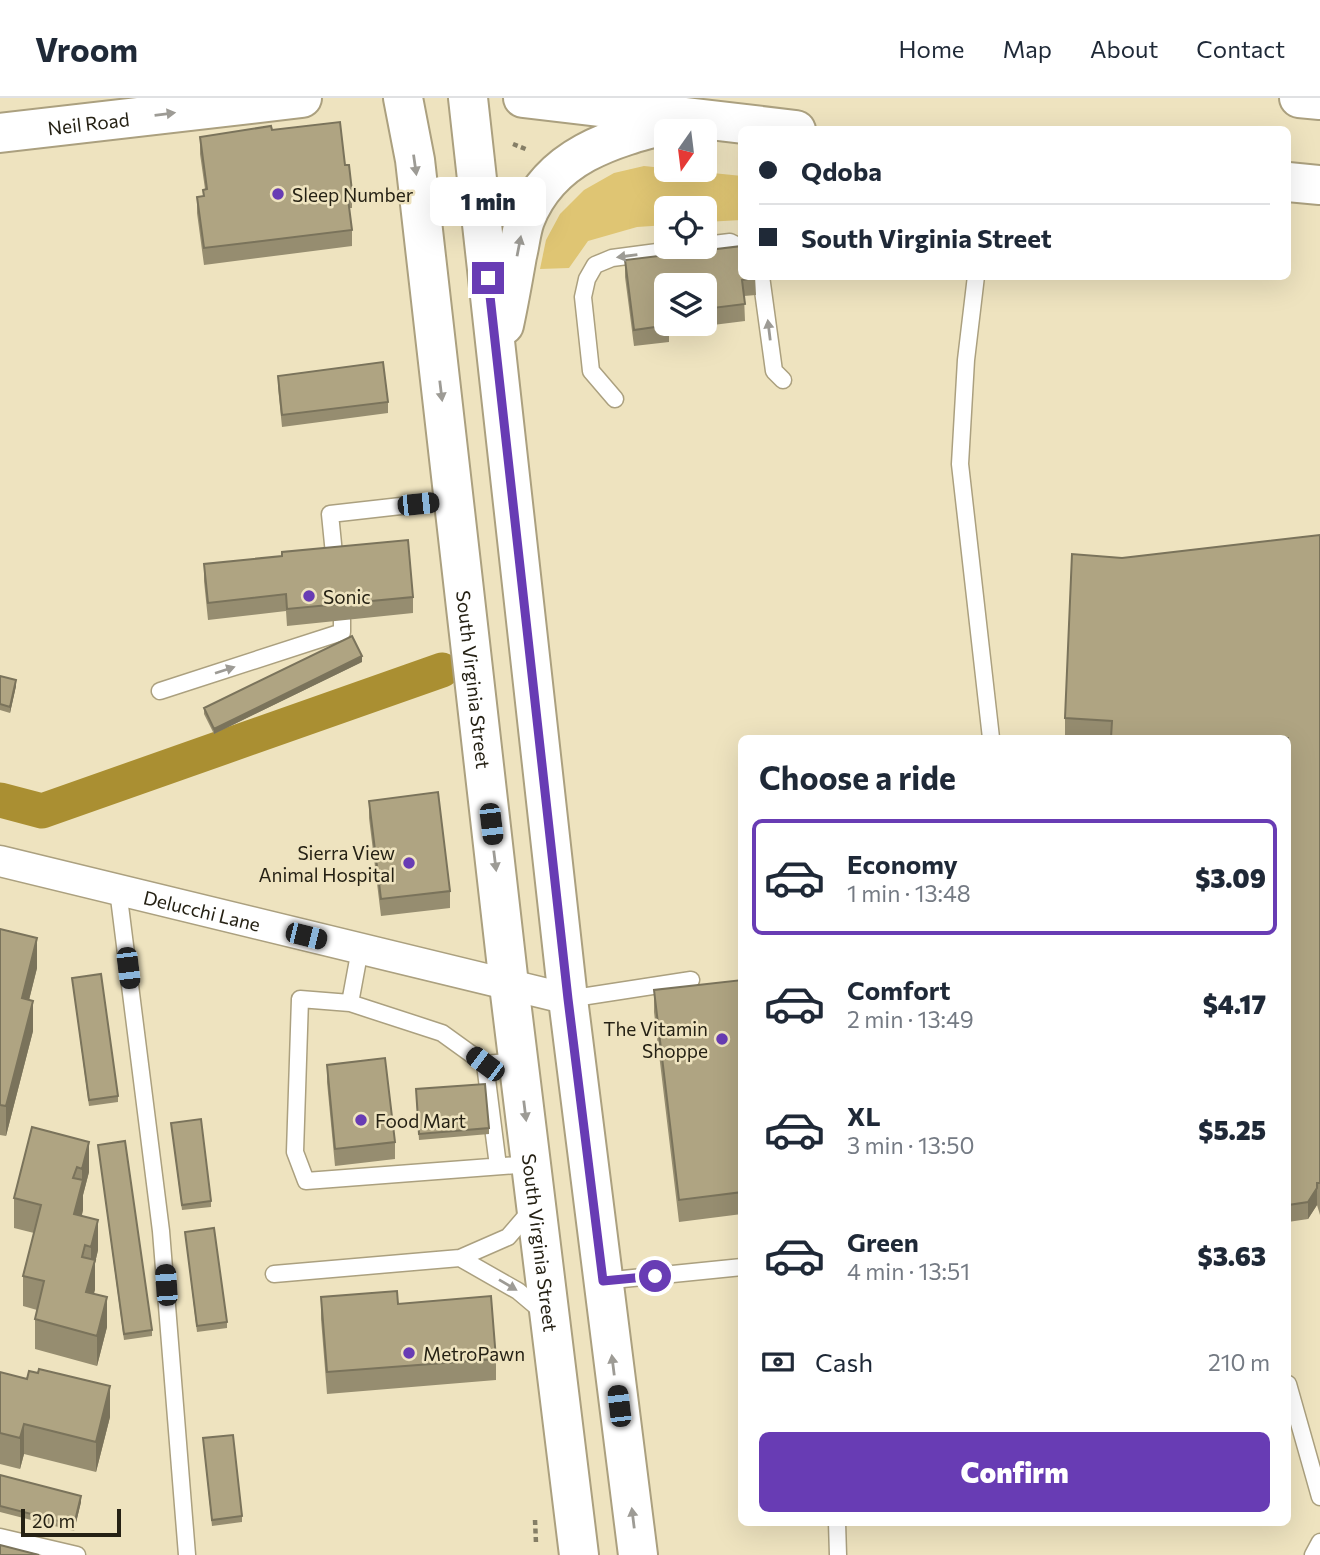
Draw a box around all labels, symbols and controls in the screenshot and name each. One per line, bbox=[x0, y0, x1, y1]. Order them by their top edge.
text: Vroom bbox=[35, 28, 138, 69]
text: Home bbox=[899, 34, 965, 63]
text: Map bbox=[1003, 34, 1052, 63]
text: About bbox=[1090, 34, 1158, 63]
text: Contact bbox=[1196, 34, 1285, 63]
street label: Neil Road bbox=[46, 107, 131, 139]
one-way arrow bbox=[154, 108, 176, 119]
north arrow bbox=[654, 119, 718, 182]
map controls bbox=[654, 119, 717, 336]
one-way arrow bbox=[409, 154, 420, 176]
text: Qdoba bbox=[801, 155, 882, 186]
callout: 1 min bbox=[430, 176, 546, 226]
place label: Sleep Number bbox=[292, 183, 414, 206]
marker: Sleep Number bbox=[270, 186, 286, 202]
text: 1 min bbox=[460, 187, 516, 215]
button: locate bbox=[654, 196, 717, 259]
text: South Virginia Street bbox=[801, 222, 1052, 253]
one-way arrow bbox=[514, 235, 525, 257]
one-way arrow bbox=[616, 250, 638, 261]
route end bbox=[472, 262, 504, 294]
button: layers bbox=[654, 273, 717, 336]
one-way arrow bbox=[763, 319, 774, 341]
one-way arrow bbox=[436, 380, 447, 402]
car bbox=[397, 491, 440, 517]
place label: Sonic bbox=[323, 585, 371, 608]
marker: Sonic bbox=[301, 588, 317, 604]
street label: South Virginia Street bbox=[453, 589, 496, 770]
one-way arrow bbox=[215, 665, 236, 675]
text: Choose a ride bbox=[759, 757, 956, 797]
car bbox=[479, 802, 504, 846]
place label: Sierra View Animal Hospital bbox=[258, 841, 395, 886]
icon: car bbox=[763, 846, 826, 909]
text: Economy bbox=[847, 848, 958, 879]
one-way arrow bbox=[490, 850, 501, 872]
marker: Sierra View Animal Hospital bbox=[401, 855, 417, 871]
text: $3.09 bbox=[1195, 862, 1266, 893]
text: 1 min · 13:48 bbox=[847, 879, 971, 907]
street label: Delucchi Lane bbox=[141, 885, 263, 935]
car bbox=[284, 921, 329, 951]
car bbox=[116, 946, 141, 990]
icon: car bbox=[763, 972, 826, 1035]
text: Comfort bbox=[847, 974, 950, 1005]
text: $4.17 bbox=[1203, 988, 1266, 1019]
text: 2 min · 13:49 bbox=[847, 1005, 974, 1033]
place label: The Vitamin Shoppe bbox=[603, 1017, 708, 1062]
marker: The Vitamin Shoppe bbox=[714, 1031, 730, 1047]
car bbox=[462, 1043, 509, 1085]
icon: car bbox=[763, 1098, 826, 1161]
one-way arrow bbox=[519, 1100, 530, 1122]
text: XL bbox=[847, 1100, 881, 1131]
place label: Food Mart bbox=[375, 1109, 466, 1132]
marker: Food Mart bbox=[353, 1112, 369, 1128]
text: $5.25 bbox=[1198, 1114, 1266, 1145]
text: 3 min · 13:50 bbox=[847, 1131, 975, 1159]
street label: South Virginia Street bbox=[518, 1152, 563, 1333]
icon: car bbox=[763, 1224, 826, 1287]
text: Green bbox=[847, 1226, 919, 1257]
text: $3.63 bbox=[1198, 1240, 1266, 1271]
text: 4 min · 13:51 bbox=[847, 1257, 970, 1285]
route start bbox=[639, 1260, 671, 1292]
car bbox=[155, 1263, 178, 1307]
one-way arrow bbox=[499, 1278, 518, 1291]
place label: MetroPawn bbox=[423, 1342, 525, 1365]
icon: cash bbox=[759, 1343, 797, 1381]
marker: MetroPawn bbox=[401, 1345, 417, 1361]
text: Cash bbox=[815, 1346, 873, 1377]
text: 210 m bbox=[1208, 1348, 1270, 1376]
one-way arrow bbox=[608, 1354, 619, 1376]
car bbox=[607, 1384, 632, 1428]
button: Confirm bbox=[759, 1432, 1270, 1512]
scale bar bbox=[21, 1506, 121, 1538]
one-way arrow bbox=[628, 1507, 639, 1529]
text: 20 m bbox=[32, 1509, 75, 1532]

